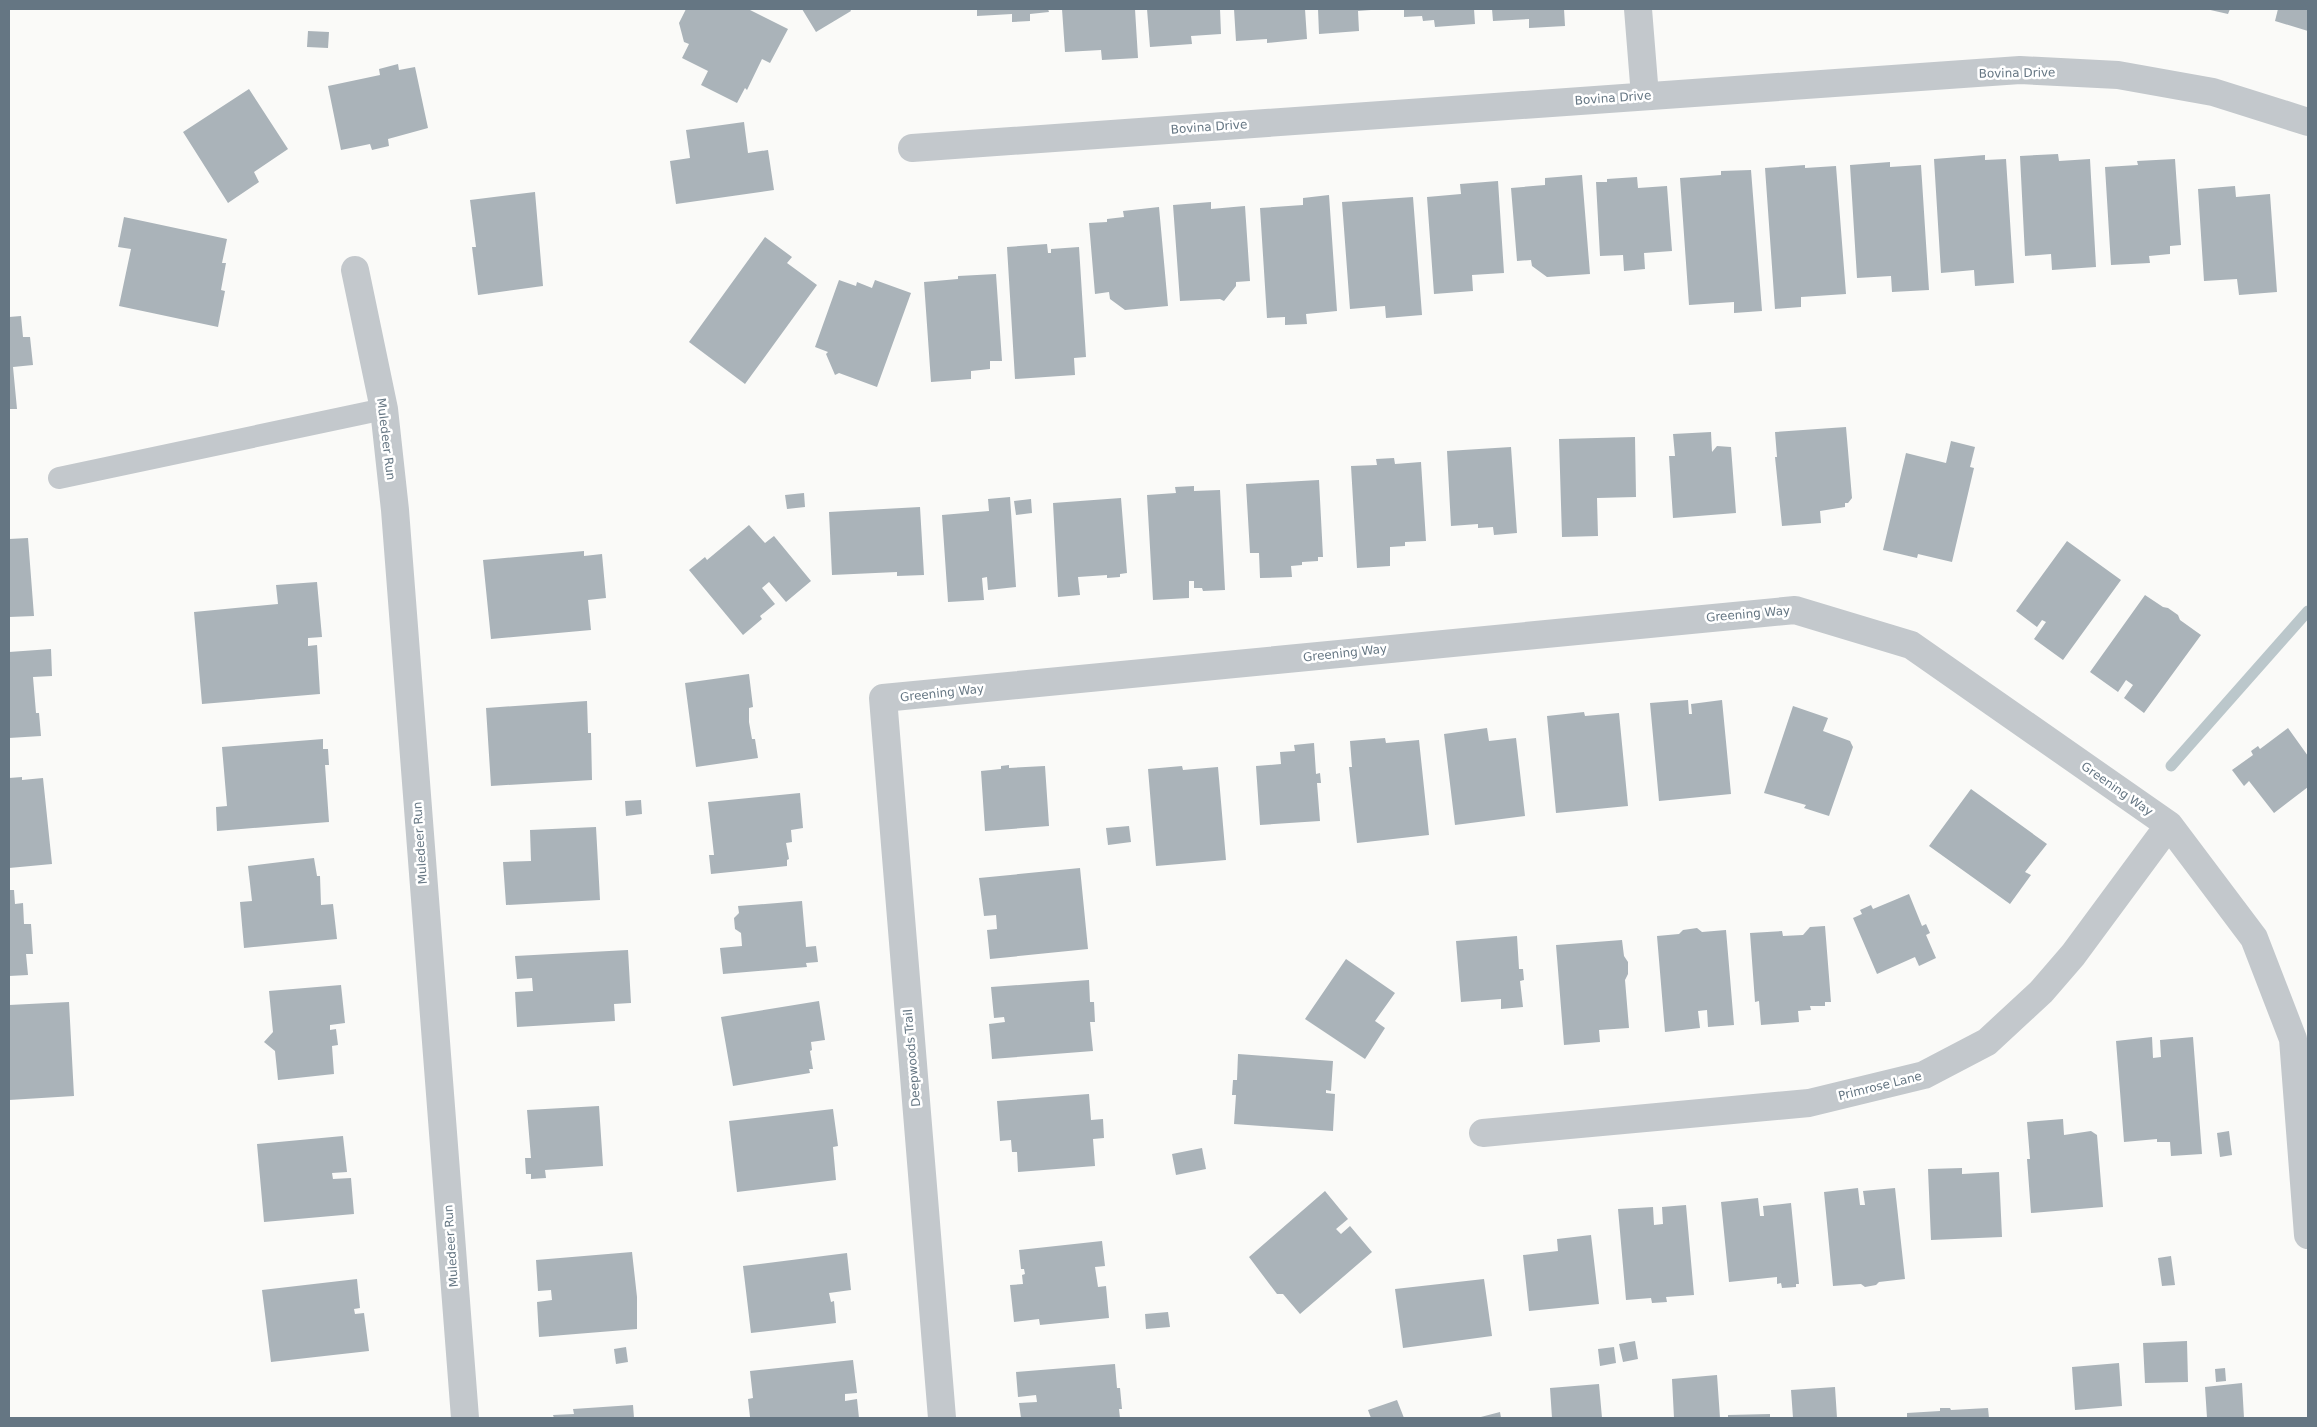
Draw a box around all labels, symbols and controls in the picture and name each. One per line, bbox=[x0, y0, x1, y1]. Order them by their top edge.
street label: Bovina Drive bbox=[1978, 65, 2056, 81]
street label: Bovina Drive bbox=[1574, 88, 1652, 108]
street label: Bovina Drive bbox=[1170, 117, 1248, 137]
street label: Muledeer Run bbox=[374, 397, 398, 481]
street label: Greening Way bbox=[1705, 603, 1791, 625]
street label: Greening Way bbox=[1302, 642, 1388, 664]
street label: Greening Way bbox=[899, 682, 985, 704]
street label: Greening Way bbox=[2078, 759, 2156, 819]
street label: Muledeer Run bbox=[410, 801, 430, 885]
street label: Deepwoods Trail bbox=[901, 1008, 923, 1108]
street label: Primrose Lane bbox=[1837, 1069, 1923, 1103]
street label: Muledeer Run bbox=[441, 1204, 461, 1288]

